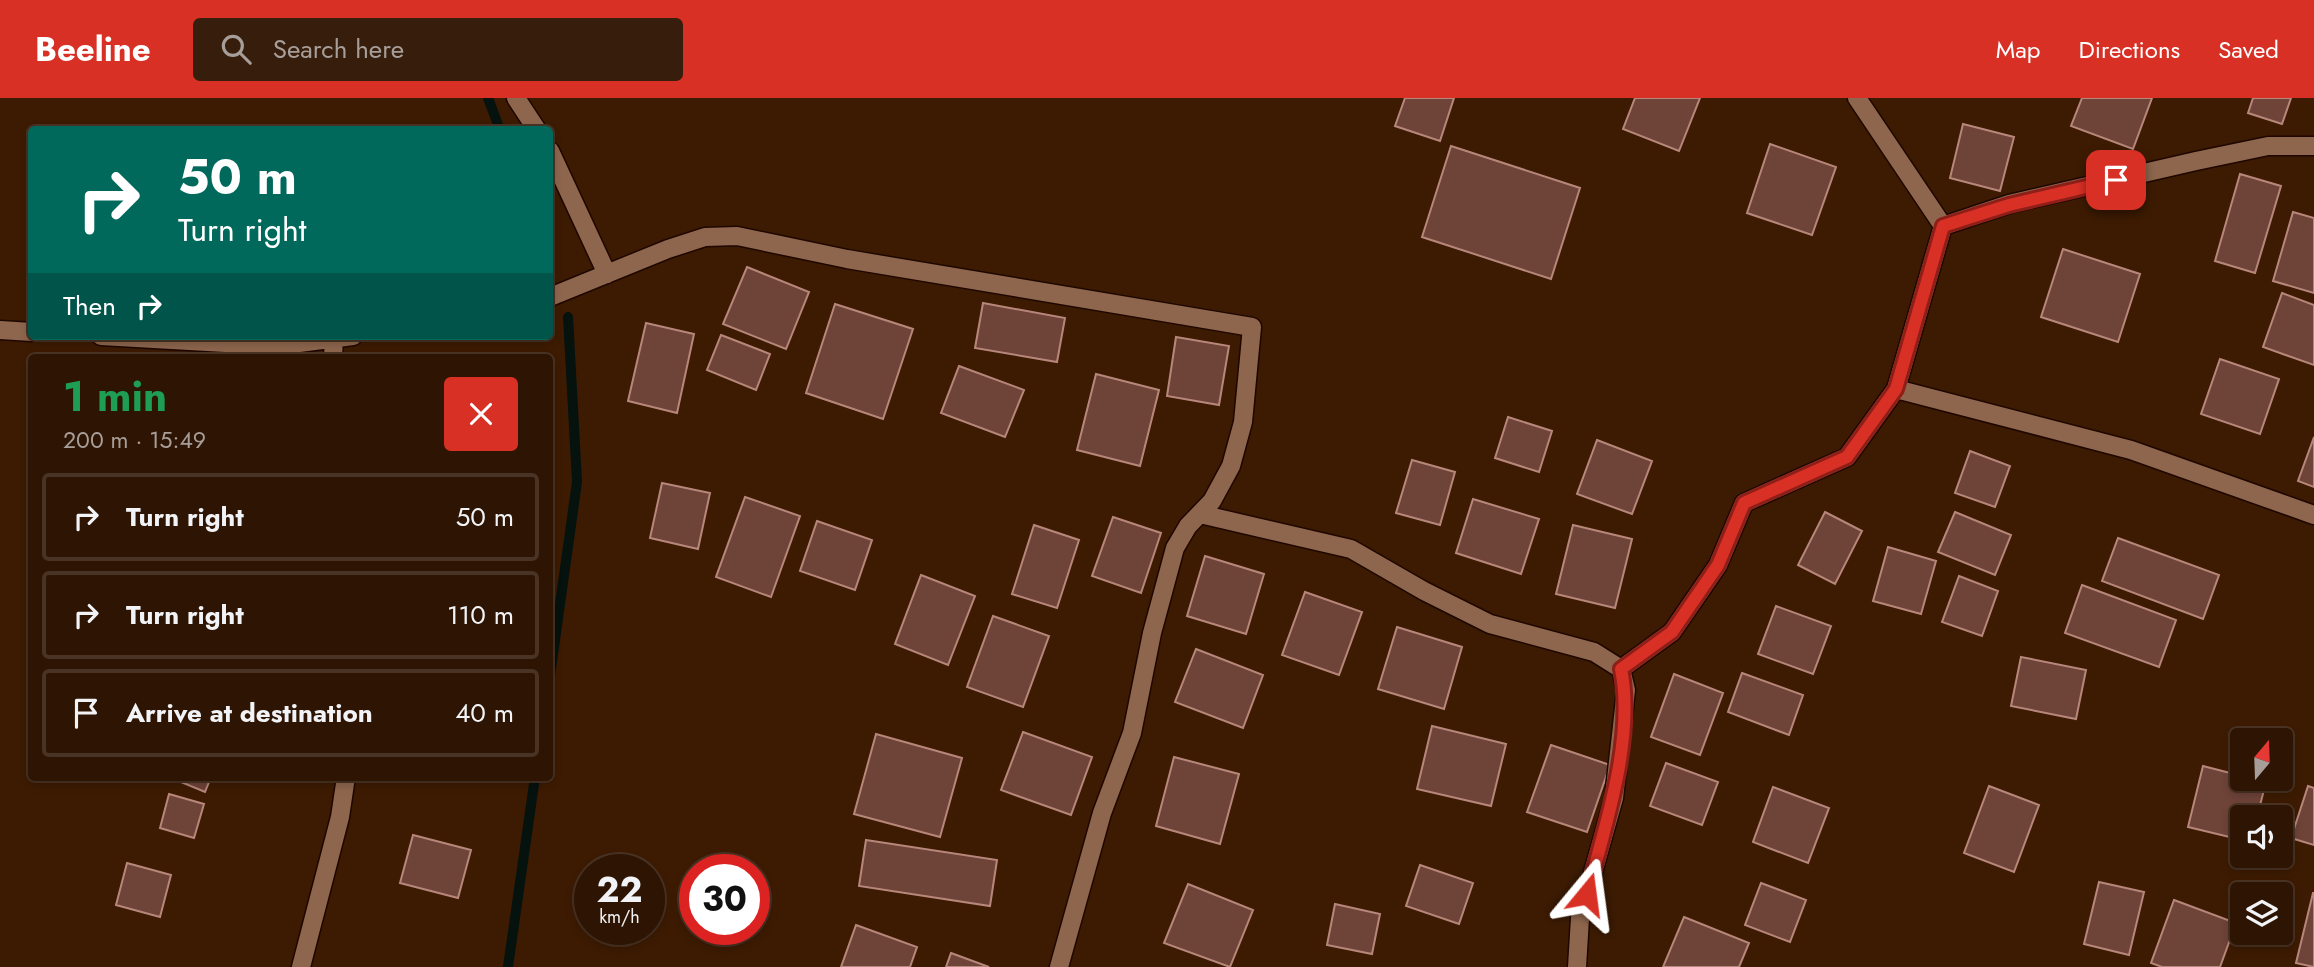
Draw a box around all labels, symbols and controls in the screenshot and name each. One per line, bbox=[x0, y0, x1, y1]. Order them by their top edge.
search box bbox=[193, 18, 683, 81]
text: Beeline bbox=[35, 26, 151, 73]
icon: search bbox=[217, 30, 255, 68]
text: Search here bbox=[273, 30, 404, 68]
text: Map bbox=[1996, 32, 2041, 67]
text: Directions bbox=[2079, 32, 2180, 67]
text: Saved bbox=[2218, 32, 2279, 67]
text: 50 m bbox=[178, 142, 297, 212]
pin bbox=[2086, 150, 2146, 210]
icon: right bbox=[63, 154, 154, 245]
icon: arrive bbox=[2097, 161, 2135, 199]
text: Turn right bbox=[178, 207, 307, 253]
text: Then bbox=[63, 287, 116, 325]
icon: right bbox=[130, 287, 168, 325]
text: 1 min bbox=[63, 366, 167, 427]
button: close bbox=[444, 377, 518, 451]
text: 200 m · 15:49 bbox=[63, 423, 206, 457]
icon: right bbox=[67, 498, 105, 536]
text: Turn right bbox=[126, 498, 244, 536]
text: 50 m bbox=[456, 498, 514, 536]
icon: right bbox=[67, 596, 105, 634]
text: Turn right bbox=[126, 596, 244, 634]
text: 110 m bbox=[447, 596, 514, 634]
icon: arrive bbox=[67, 694, 105, 732]
text: Arrive at destination bbox=[126, 694, 373, 732]
text: 40 m bbox=[455, 694, 514, 732]
north arrow bbox=[2230, 728, 2292, 791]
map controls bbox=[2230, 728, 2293, 945]
button: sound bbox=[2230, 805, 2293, 868]
speed limit sign: 30 bbox=[679, 854, 770, 945]
position arrow bbox=[1550, 857, 1624, 931]
text: 22 bbox=[597, 865, 642, 915]
button: layers bbox=[2230, 882, 2293, 945]
text: km/h bbox=[599, 904, 640, 930]

